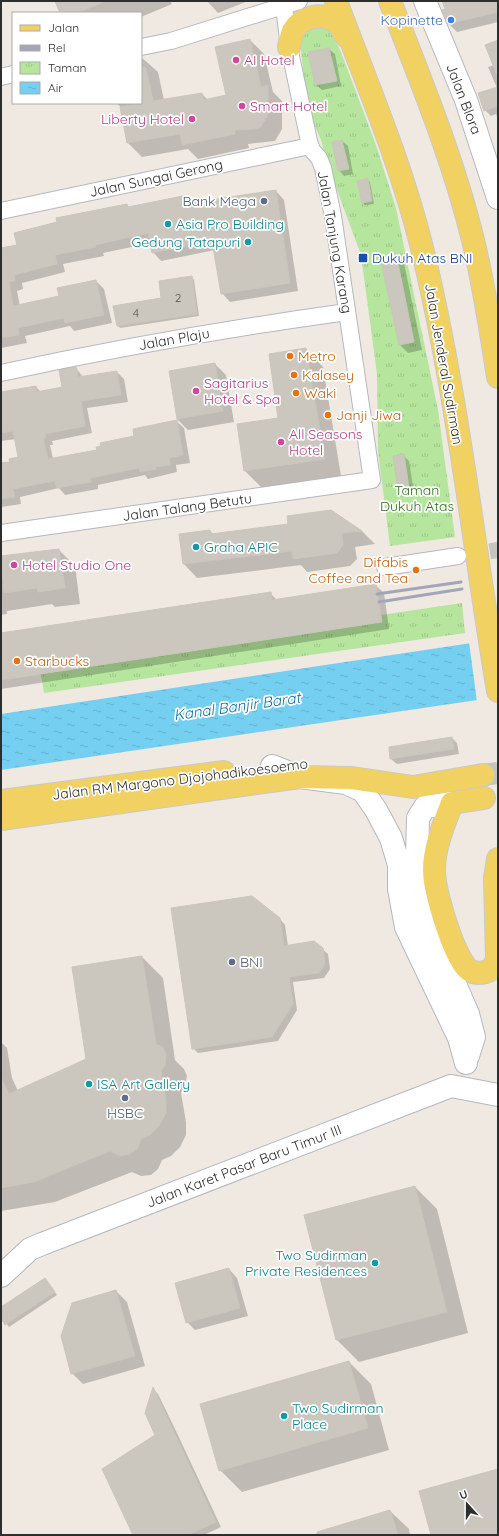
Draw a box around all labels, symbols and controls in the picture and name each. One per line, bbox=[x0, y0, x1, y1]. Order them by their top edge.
place label: Kopinette bbox=[381, 11, 443, 29]
legend bbox=[12, 12, 142, 104]
marker: Kopinette bbox=[446, 15, 456, 25]
text: Jalan bbox=[48, 20, 79, 35]
text: Rel bbox=[48, 40, 66, 55]
place label: AI Hotel bbox=[244, 51, 295, 69]
marker: AI Hotel bbox=[231, 55, 241, 65]
text: Taman bbox=[48, 60, 86, 75]
street label: Jalan Blora bbox=[442, 61, 486, 137]
text: Air bbox=[48, 80, 63, 95]
place label: Smart Hotel bbox=[250, 97, 327, 115]
marker: Smart Hotel bbox=[237, 101, 247, 111]
place label: Liberty Hotel bbox=[101, 110, 184, 128]
marker: Liberty Hotel bbox=[187, 114, 197, 124]
street label: Jalan Sungai Gerong bbox=[88, 155, 224, 201]
street label: Jalan Tanjung Karang bbox=[314, 169, 356, 315]
place label: Bank Mega bbox=[182, 192, 256, 210]
marker: Bank Mega bbox=[259, 196, 269, 206]
place label: Asia Pro Building bbox=[176, 215, 284, 233]
marker: Asia Pro Building bbox=[163, 219, 173, 229]
place label: Gedung Tatapuri bbox=[131, 233, 240, 251]
marker: Gedung Tatapuri bbox=[243, 237, 253, 247]
place label: Dukuh Atas BNI bbox=[372, 249, 473, 267]
marker: Dukuh Atas BNI bbox=[357, 252, 369, 264]
street label: Jalan Jenderal Sudirman bbox=[421, 282, 467, 446]
house number: 2 bbox=[175, 290, 182, 305]
house number: 4 bbox=[133, 305, 139, 320]
street label: Jalan Plaju bbox=[137, 324, 211, 354]
place label: Metro bbox=[298, 347, 336, 365]
marker: Metro bbox=[285, 351, 295, 361]
place label: Kalasey bbox=[302, 366, 354, 384]
marker: Kalasey bbox=[289, 370, 299, 380]
place label: Sagitarius Hotel & Spa bbox=[204, 374, 280, 408]
place label: Waki bbox=[304, 384, 336, 402]
marker: Sagitarius Hotel & Spa bbox=[191, 386, 201, 396]
marker: Waki bbox=[291, 388, 301, 398]
place label: Janji Jiwa bbox=[336, 406, 401, 424]
marker: Janji Jiwa bbox=[323, 410, 333, 420]
place label: All Seasons Hotel bbox=[289, 425, 362, 459]
marker: All Seasons Hotel bbox=[276, 437, 286, 447]
park label: Taman Dukuh Atas bbox=[380, 481, 454, 515]
street label: Jalan Talang Betutu bbox=[121, 489, 253, 525]
place label: Graha APIC bbox=[204, 538, 278, 556]
marker: Graha APIC bbox=[191, 542, 201, 552]
place label: Difabis Coffee and Tea bbox=[309, 553, 408, 587]
place label: Hotel Studio One bbox=[22, 556, 131, 574]
marker: Hotel Studio One bbox=[9, 560, 19, 570]
marker: Difabis Coffee and Tea bbox=[411, 565, 421, 575]
place label: Starbucks bbox=[25, 652, 89, 670]
marker: Starbucks bbox=[12, 656, 22, 666]
water label: Kanal Banjir Barat bbox=[172, 687, 303, 724]
street label: Jalan RM Margono Djojohadikoesoemo bbox=[51, 754, 309, 804]
place label: BNI bbox=[240, 953, 263, 971]
marker: BNI bbox=[227, 957, 237, 967]
place label: ISA Art Gallery bbox=[97, 1075, 190, 1093]
marker: ISA Art Gallery bbox=[84, 1079, 94, 1089]
marker: HSBC bbox=[120, 1093, 130, 1103]
place label: HSBC bbox=[107, 1104, 143, 1122]
street label: Jalan Karet Pasar Baru Timur III bbox=[144, 1120, 344, 1212]
place label: Two Sudirman Private Residences bbox=[245, 1246, 367, 1280]
marker: Two Sudirman Private Residences bbox=[370, 1258, 380, 1268]
place label: Two Sudirman Place bbox=[292, 1399, 384, 1433]
marker: Two Sudirman Place bbox=[279, 1411, 289, 1421]
north arrow bbox=[447, 1484, 487, 1524]
text: U bbox=[457, 1487, 470, 1503]

